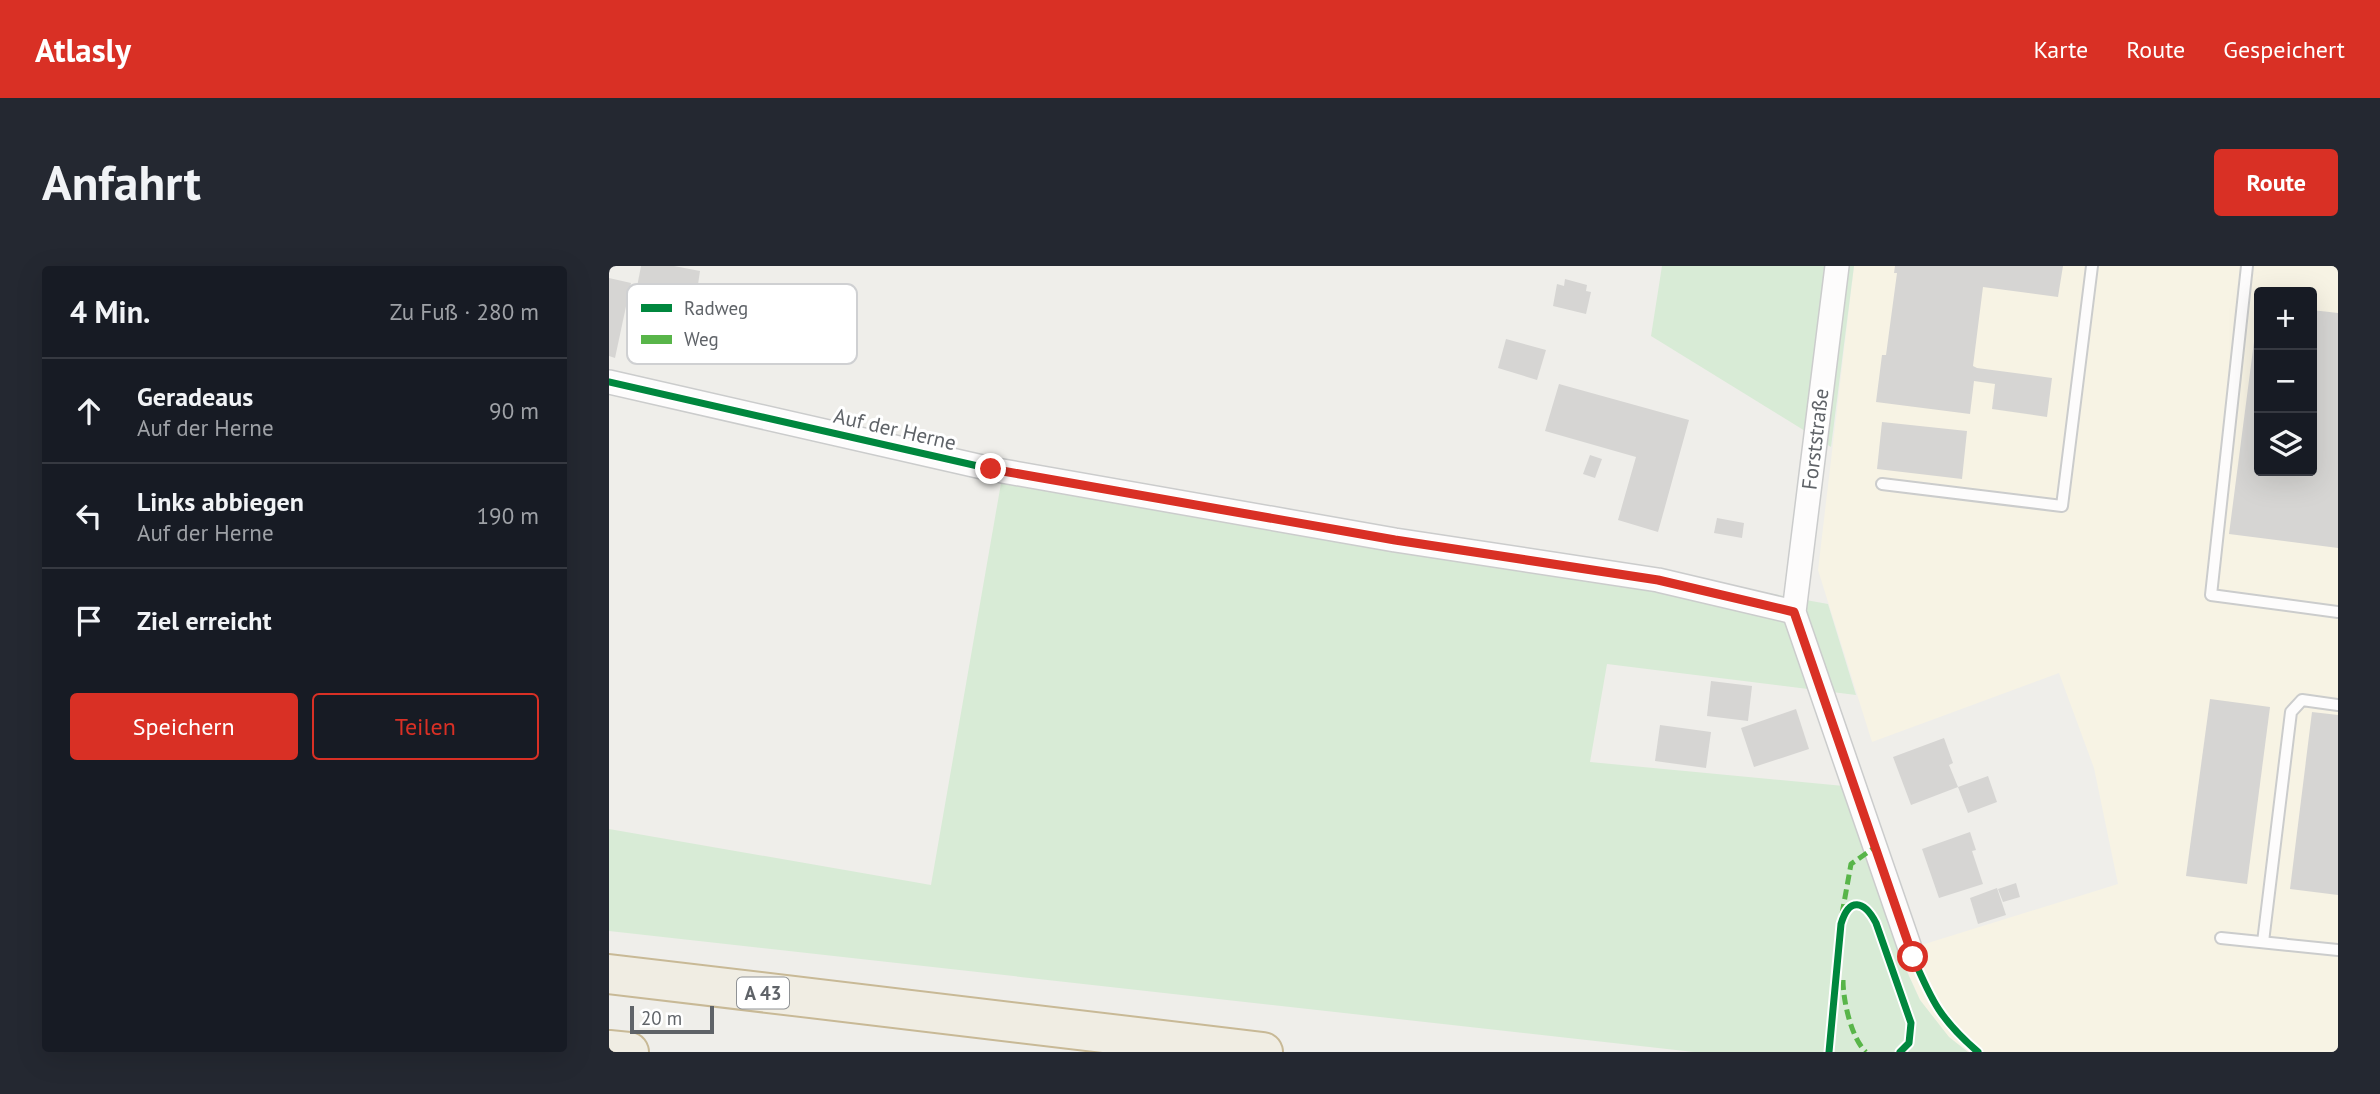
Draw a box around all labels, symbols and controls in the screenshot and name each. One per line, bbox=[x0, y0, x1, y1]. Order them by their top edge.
text: Atlasly bbox=[35, 28, 131, 71]
text: Karte bbox=[2033, 34, 2088, 65]
text: Route bbox=[2126, 34, 2185, 65]
text: Gespeichert bbox=[2223, 34, 2345, 65]
button: Route bbox=[2214, 149, 2338, 216]
text: Anfahrt bbox=[42, 150, 201, 214]
legend bbox=[627, 284, 857, 364]
map controls bbox=[2254, 287, 2317, 476]
button: + bbox=[2254, 287, 2317, 350]
text: 4 Min. bbox=[70, 292, 150, 331]
text: Radweg bbox=[684, 296, 748, 320]
text: Zu Fuß · 280 m bbox=[390, 297, 539, 326]
text: Weg bbox=[684, 327, 719, 351]
button: − bbox=[2254, 350, 2317, 413]
text: Geradeaus bbox=[137, 380, 253, 413]
street label: Forststraße bbox=[1795, 387, 1835, 491]
icon: ahead bbox=[70, 392, 108, 430]
text: 90 m bbox=[489, 396, 539, 425]
street label: Auf der Herne bbox=[831, 402, 959, 456]
text: Auf der Herne bbox=[137, 413, 274, 442]
button: layers bbox=[2254, 413, 2317, 476]
route end bbox=[975, 453, 1006, 484]
text: Links abbiegen bbox=[137, 485, 304, 518]
icon: left bbox=[70, 497, 108, 535]
text: 190 m bbox=[477, 501, 539, 530]
text: Auf der Herne bbox=[137, 518, 274, 547]
icon: arrive bbox=[70, 602, 108, 640]
text: Ziel erreicht bbox=[137, 604, 272, 637]
button: Speichern bbox=[70, 693, 298, 760]
button: Teilen bbox=[312, 693, 539, 760]
route start bbox=[1897, 941, 1928, 972]
road number: A 43 bbox=[737, 978, 789, 1008]
scale bar bbox=[630, 1003, 714, 1035]
text: 20 m bbox=[641, 1006, 682, 1030]

